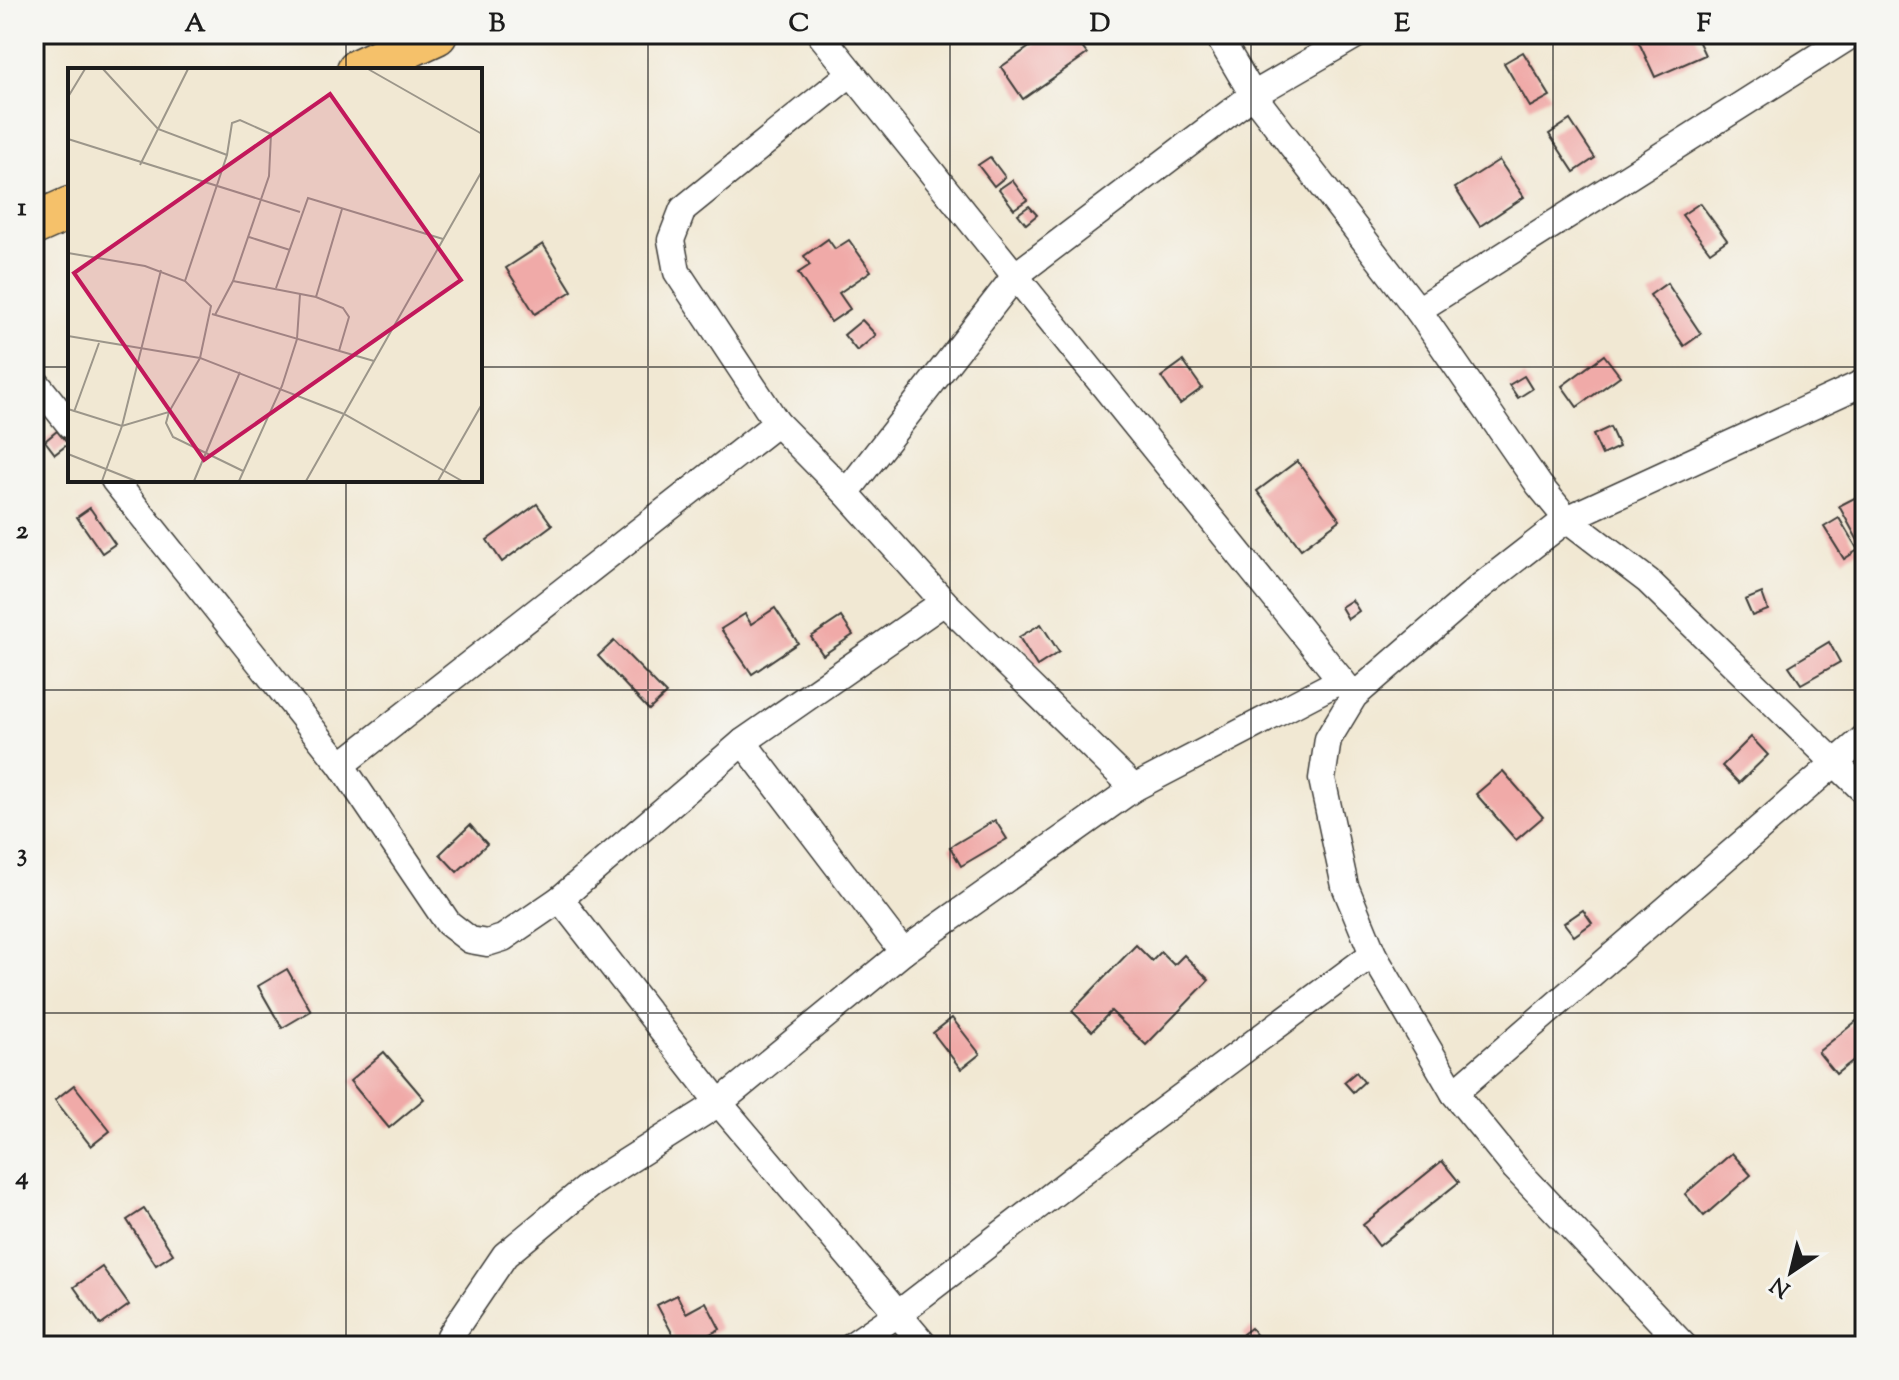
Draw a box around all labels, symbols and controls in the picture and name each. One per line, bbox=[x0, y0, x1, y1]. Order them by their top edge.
text: A bbox=[184, 6, 206, 43]
text: B bbox=[489, 6, 506, 43]
text: C bbox=[789, 6, 809, 43]
text: D bbox=[1090, 6, 1110, 43]
text: E bbox=[1394, 6, 1410, 43]
text: F bbox=[1697, 6, 1712, 43]
inset map bbox=[68, 68, 482, 482]
text: 1 bbox=[18, 190, 27, 227]
text: 2 bbox=[16, 513, 29, 550]
text: 3 bbox=[17, 836, 27, 873]
text: 4 bbox=[14, 1159, 29, 1196]
north arrow bbox=[1751, 1232, 1831, 1312]
text: N bbox=[1765, 1268, 1798, 1304]

